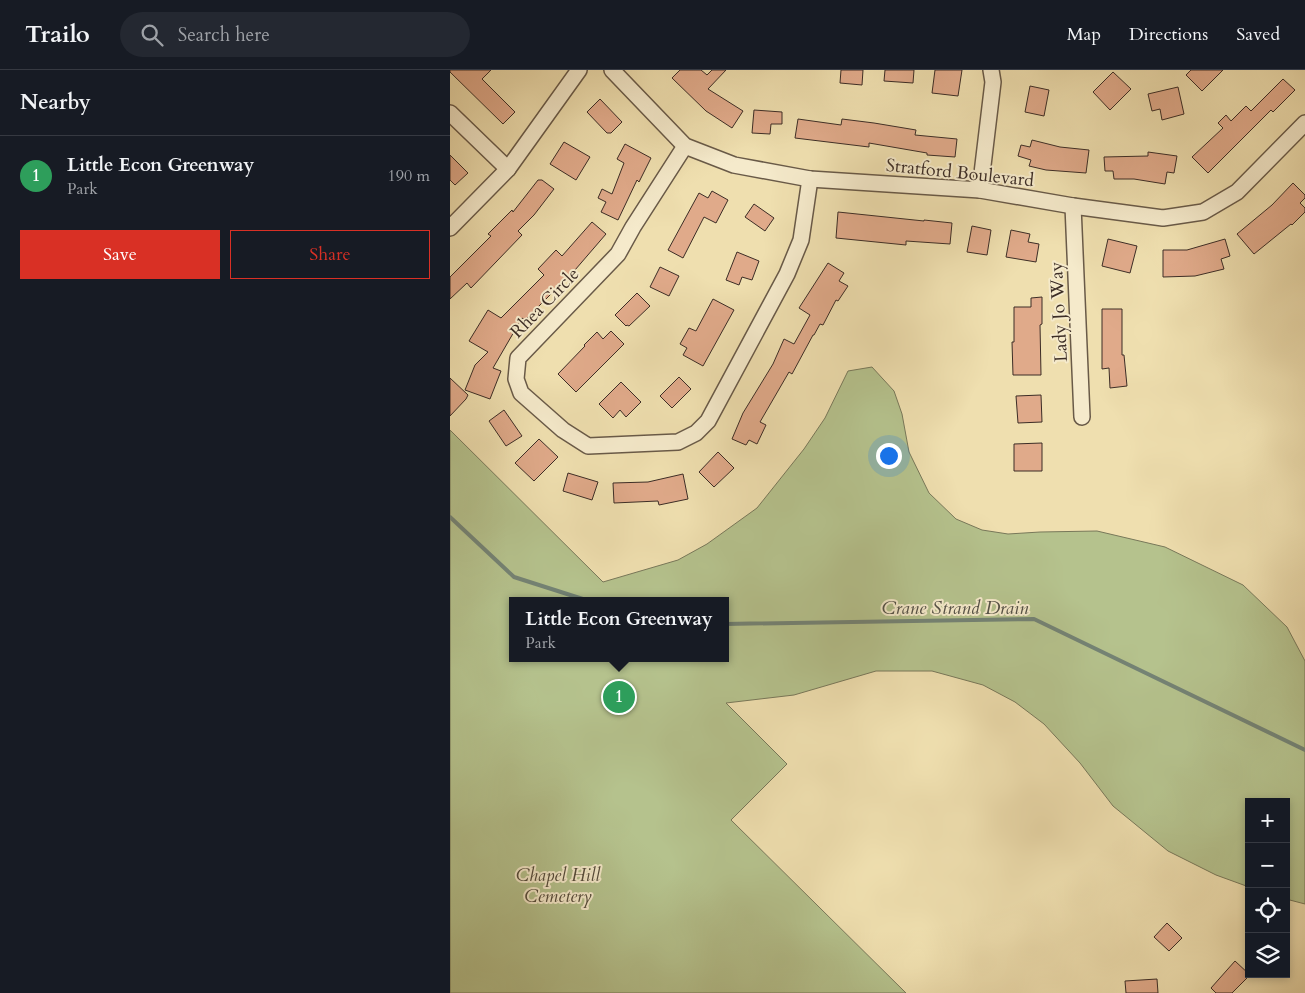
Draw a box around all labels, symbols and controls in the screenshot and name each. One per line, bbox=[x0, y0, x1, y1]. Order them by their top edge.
search box bbox=[120, 12, 470, 57]
text: Trailo bbox=[25, 18, 90, 51]
icon: search bbox=[138, 21, 166, 49]
text: Search here bbox=[178, 22, 270, 48]
text: Map bbox=[1067, 22, 1101, 47]
text: Directions bbox=[1129, 22, 1208, 47]
text: Saved bbox=[1236, 22, 1280, 47]
text: Nearby bbox=[20, 88, 91, 117]
text: Little Econ Greenway bbox=[67, 152, 254, 178]
street label: Stratford Boulevard bbox=[885, 153, 1036, 193]
text: 1 bbox=[32, 165, 40, 187]
text: 190 m bbox=[388, 165, 430, 187]
text: Park bbox=[67, 178, 98, 200]
button: Save bbox=[20, 230, 220, 279]
button: Share bbox=[230, 230, 430, 279]
street label: Lady Jo Way bbox=[1044, 261, 1074, 363]
street label: Rhea Circle bbox=[505, 262, 585, 344]
your location bbox=[876, 443, 902, 469]
water label: Crane Strand Drain bbox=[882, 595, 1029, 621]
popup bbox=[509, 597, 729, 662]
text: Little Econ Greenway bbox=[525, 606, 713, 632]
text: Park bbox=[525, 632, 556, 654]
pin: 1 bbox=[603, 678, 635, 716]
map controls bbox=[1245, 798, 1290, 978]
button: + bbox=[1245, 798, 1290, 843]
button: − bbox=[1245, 843, 1290, 888]
park label: Chapel Hill Cemetery bbox=[516, 863, 601, 909]
button: locate bbox=[1245, 888, 1290, 933]
button: layers bbox=[1245, 933, 1290, 978]

